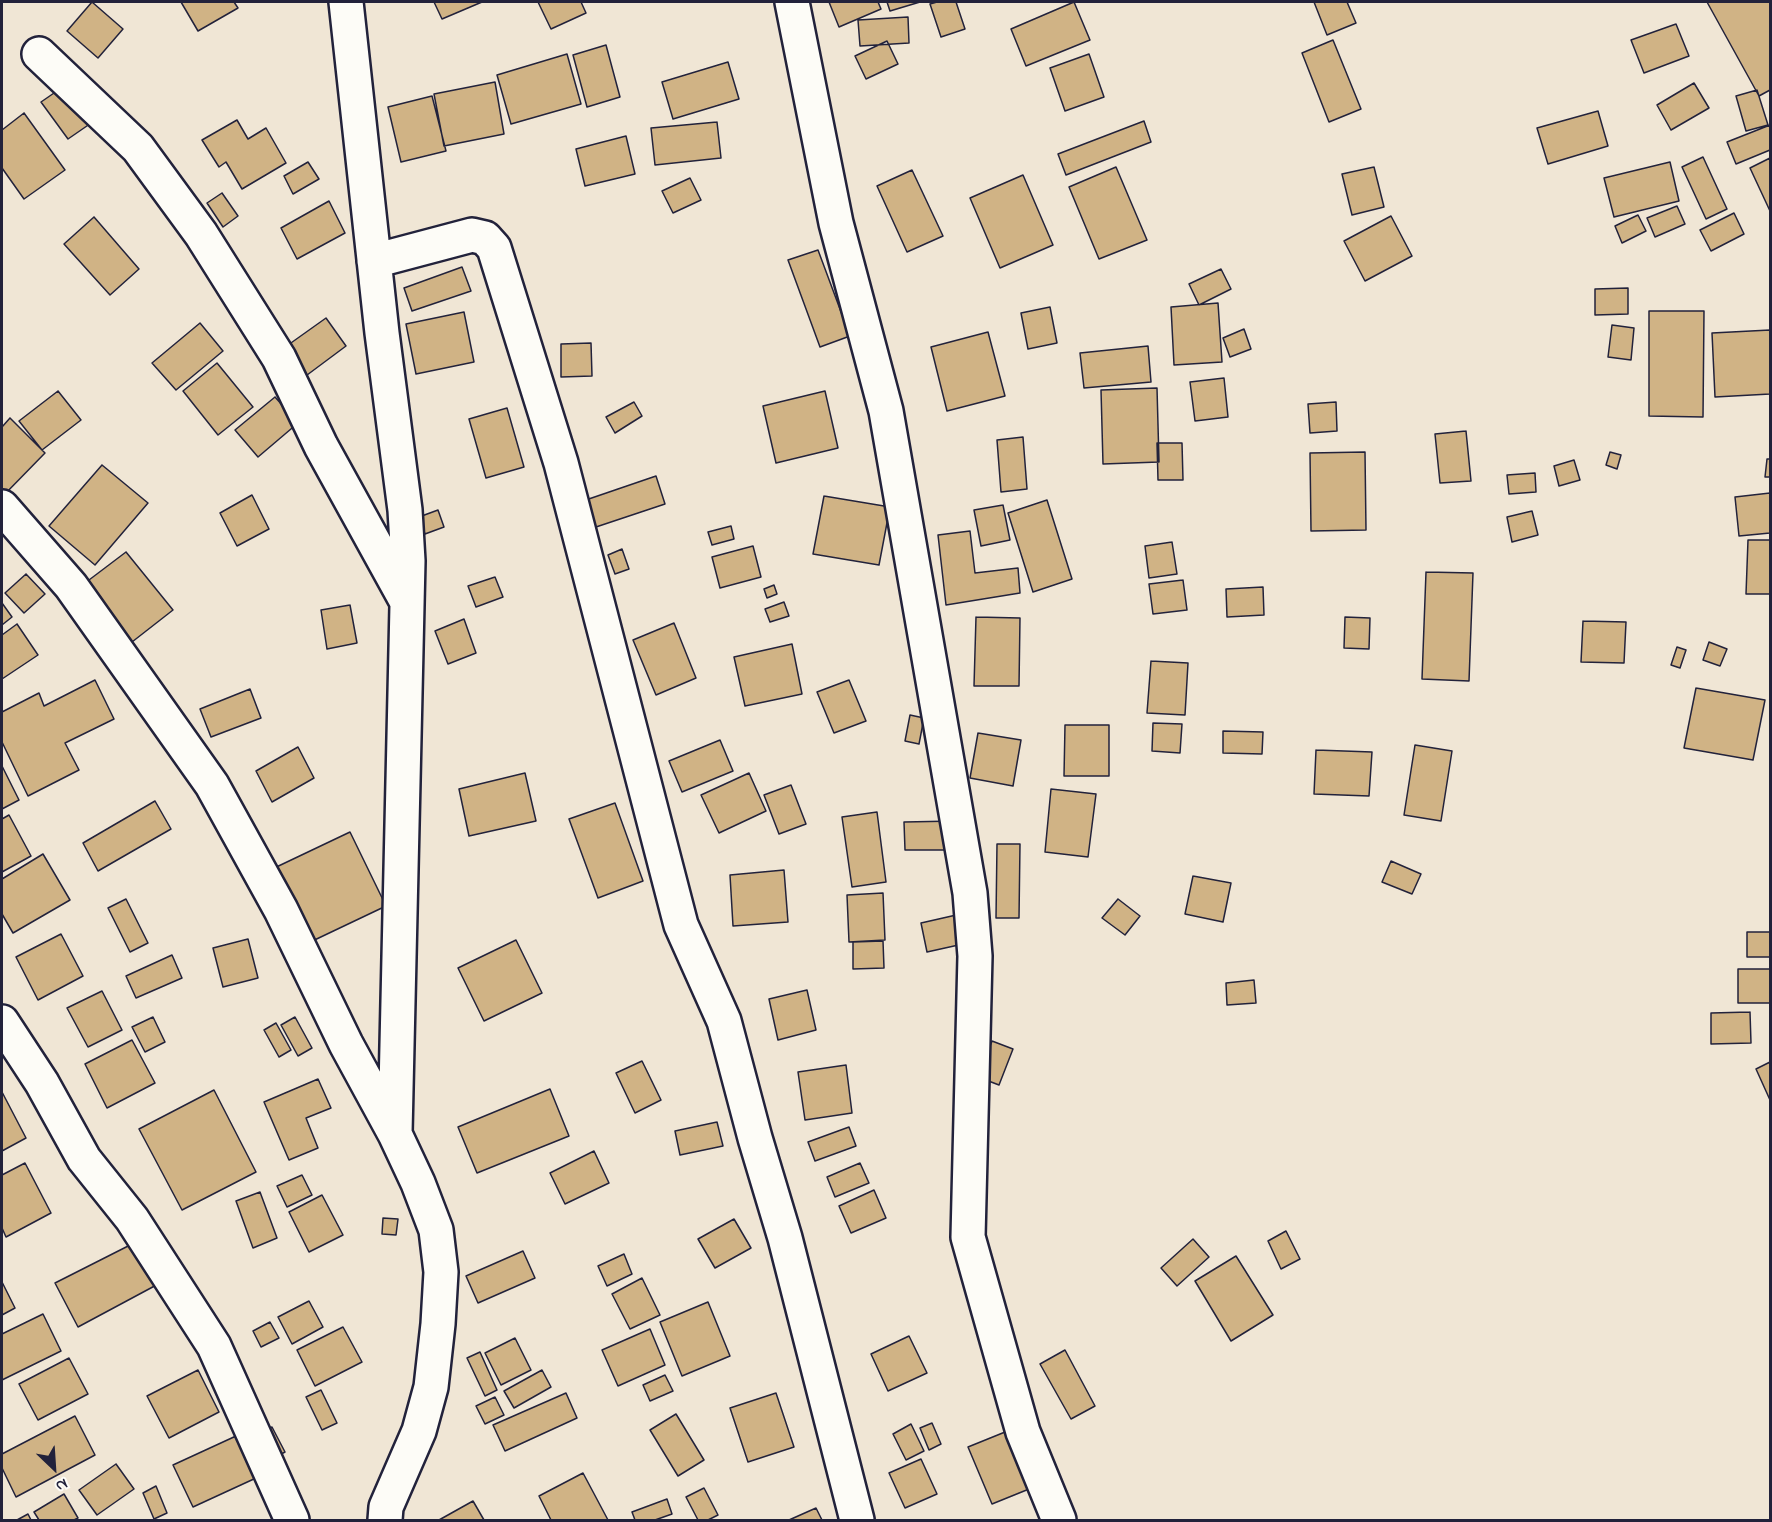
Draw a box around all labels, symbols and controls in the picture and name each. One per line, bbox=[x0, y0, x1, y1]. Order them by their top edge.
north arrow bbox=[24, 1438, 84, 1498]
text: N bbox=[52, 1471, 72, 1497]

